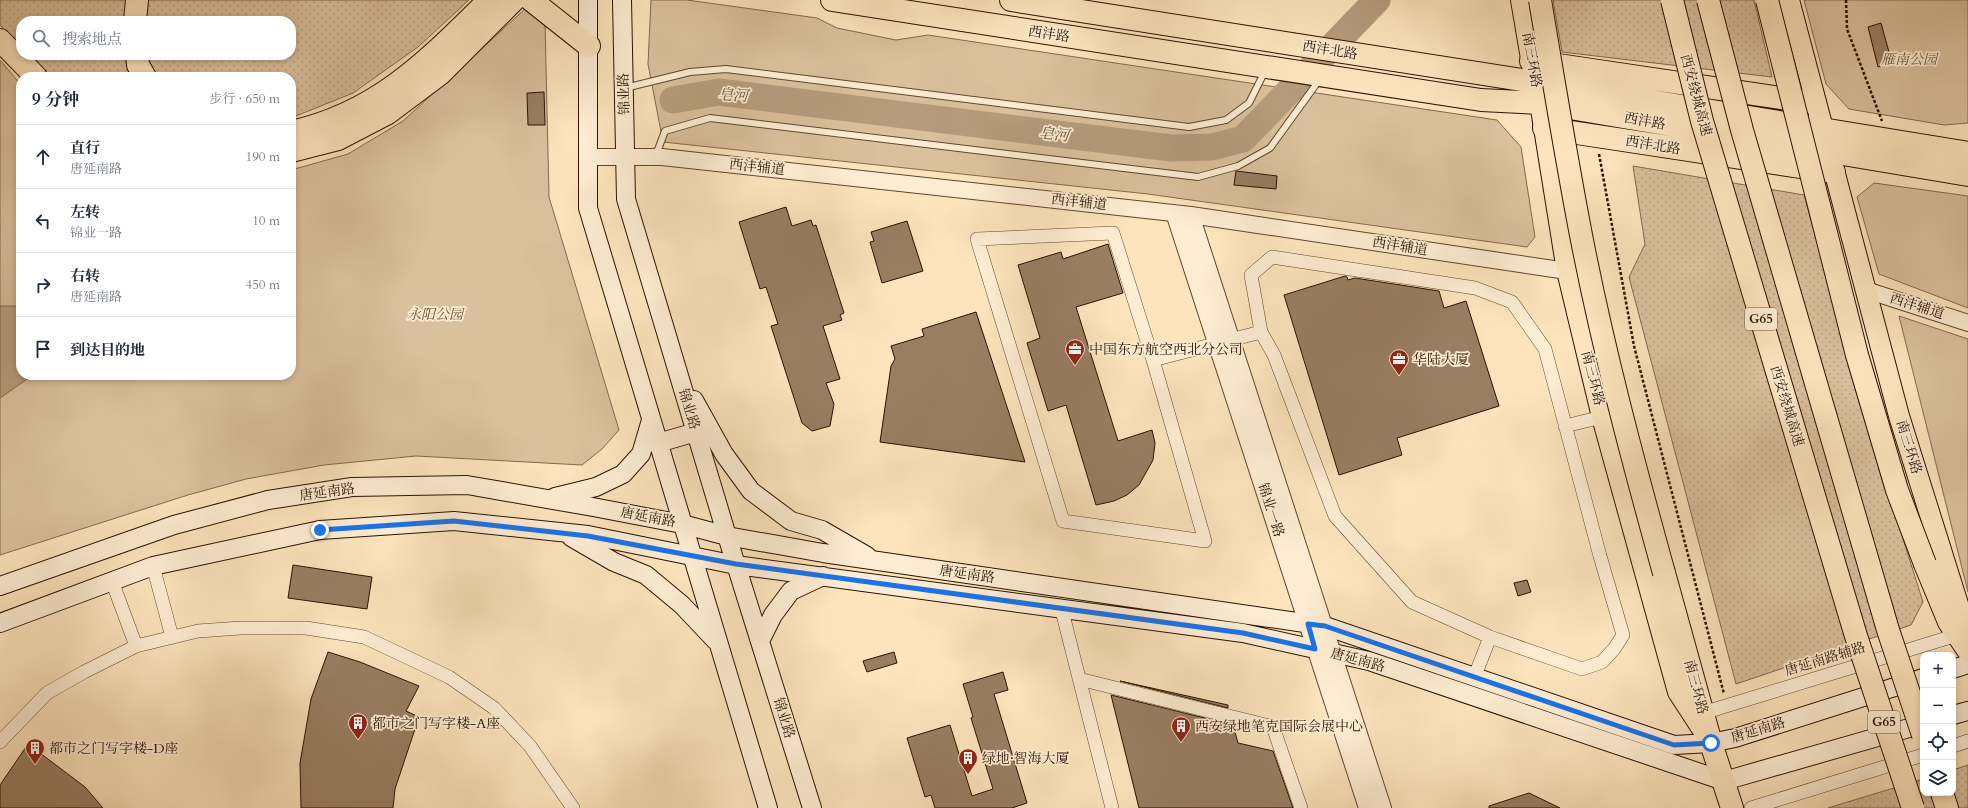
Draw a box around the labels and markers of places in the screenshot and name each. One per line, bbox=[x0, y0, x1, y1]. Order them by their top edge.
office icon: 中国东方航空西北分公司 bbox=[1064, 338, 1086, 366]
place label: 中国东方航空西北分公司 bbox=[1089, 340, 1243, 359]
office icon: 华陆大厦 bbox=[1388, 348, 1410, 376]
place label: 华陆大厦 bbox=[1413, 350, 1469, 369]
building icon: 都市之门写字楼-A座 bbox=[347, 712, 369, 740]
place label: 都市之门写字楼-A座 bbox=[372, 714, 500, 733]
building icon: 西安绿地笔克国际会展中心 bbox=[1170, 715, 1192, 743]
place label: 西安绿地笔克国际会展中心 bbox=[1195, 717, 1363, 736]
building icon: 都市之门写字楼-D座 bbox=[24, 737, 46, 765]
place label: 都市之门写字楼-D座 bbox=[49, 739, 179, 758]
building icon: 绿地·智海大厦 bbox=[957, 747, 979, 775]
place label: 绿地·智海大厦 bbox=[982, 749, 1070, 768]

